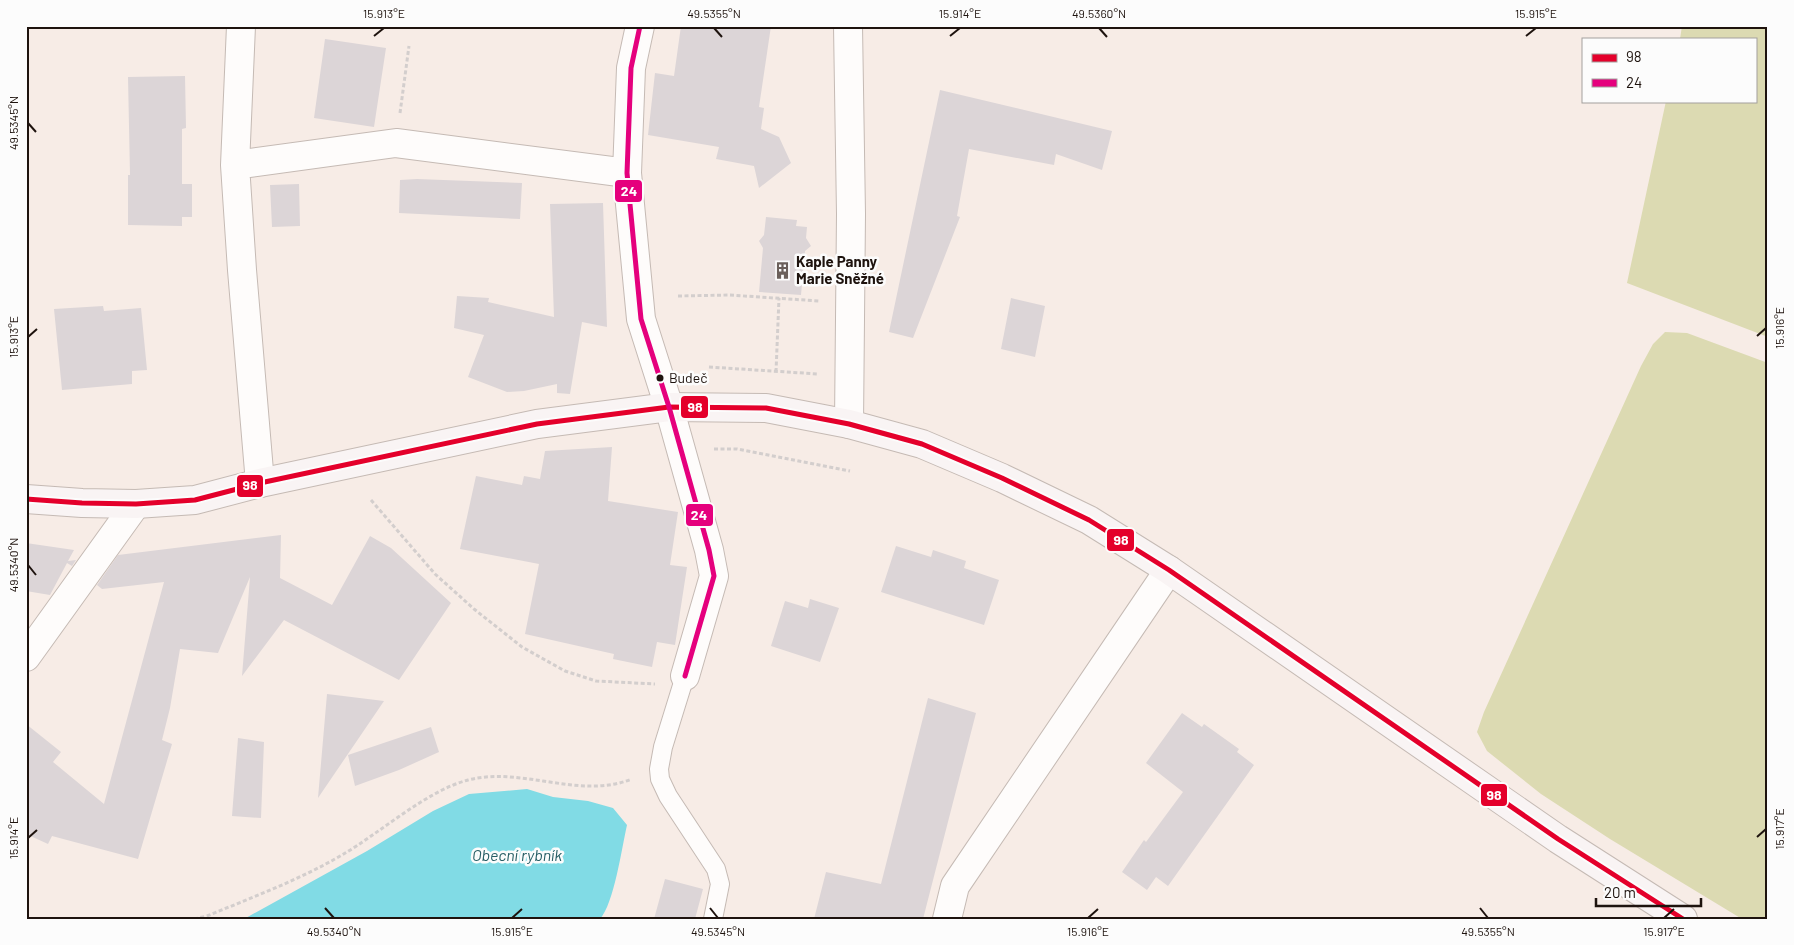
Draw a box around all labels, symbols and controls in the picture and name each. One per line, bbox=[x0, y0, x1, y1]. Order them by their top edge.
text: 15.913°E bbox=[363, 6, 405, 20]
text: 49.5355°N bbox=[687, 6, 741, 20]
text: 15.914°E bbox=[939, 6, 981, 20]
text: 49.5360°N bbox=[1072, 6, 1126, 20]
text: 15.915°E bbox=[1515, 6, 1557, 20]
legend bbox=[1582, 38, 1756, 102]
text: 98 bbox=[1626, 47, 1642, 65]
text: 24 bbox=[1626, 73, 1642, 91]
text: 49.5345°N bbox=[6, 96, 20, 150]
line badge: 24 bbox=[614, 179, 643, 203]
text: 24 bbox=[621, 182, 637, 199]
place label: Kaple Panny Marie Sněžné bbox=[796, 252, 884, 287]
building icon: Kaple Panny Marie Sněžné bbox=[772, 261, 792, 281]
text: 15.916°E bbox=[1772, 307, 1786, 349]
text: 15.913°E bbox=[6, 316, 20, 358]
place label: Budeč bbox=[669, 369, 707, 386]
marker: Budeč bbox=[655, 373, 665, 383]
line badge: 98 bbox=[680, 395, 709, 419]
text: 98 bbox=[687, 398, 703, 415]
line badge: 98 bbox=[236, 474, 264, 498]
text: 98 bbox=[242, 476, 258, 493]
line badge: 24 bbox=[685, 503, 714, 527]
text: 24 bbox=[691, 506, 707, 523]
line badge: 98 bbox=[1106, 528, 1135, 552]
text: 98 bbox=[1113, 531, 1129, 548]
text: 49.5340°N bbox=[6, 538, 20, 592]
line badge: 98 bbox=[1480, 783, 1508, 807]
text: 98 bbox=[1486, 786, 1502, 803]
text: 15.917°E bbox=[1772, 808, 1786, 850]
text: 15.914°E bbox=[6, 817, 20, 859]
water label: Obecní rybník bbox=[472, 845, 562, 864]
scale bar bbox=[1596, 875, 1702, 907]
text: 20 m bbox=[1604, 883, 1636, 901]
text: 49.5340°N bbox=[307, 924, 361, 938]
text: 15.915°E bbox=[491, 924, 533, 938]
text: 49.5345°N bbox=[691, 924, 745, 938]
text: 15.916°E bbox=[1067, 924, 1109, 938]
text: 49.5355°N bbox=[1461, 924, 1515, 938]
text: 15.917°E bbox=[1643, 924, 1685, 938]

